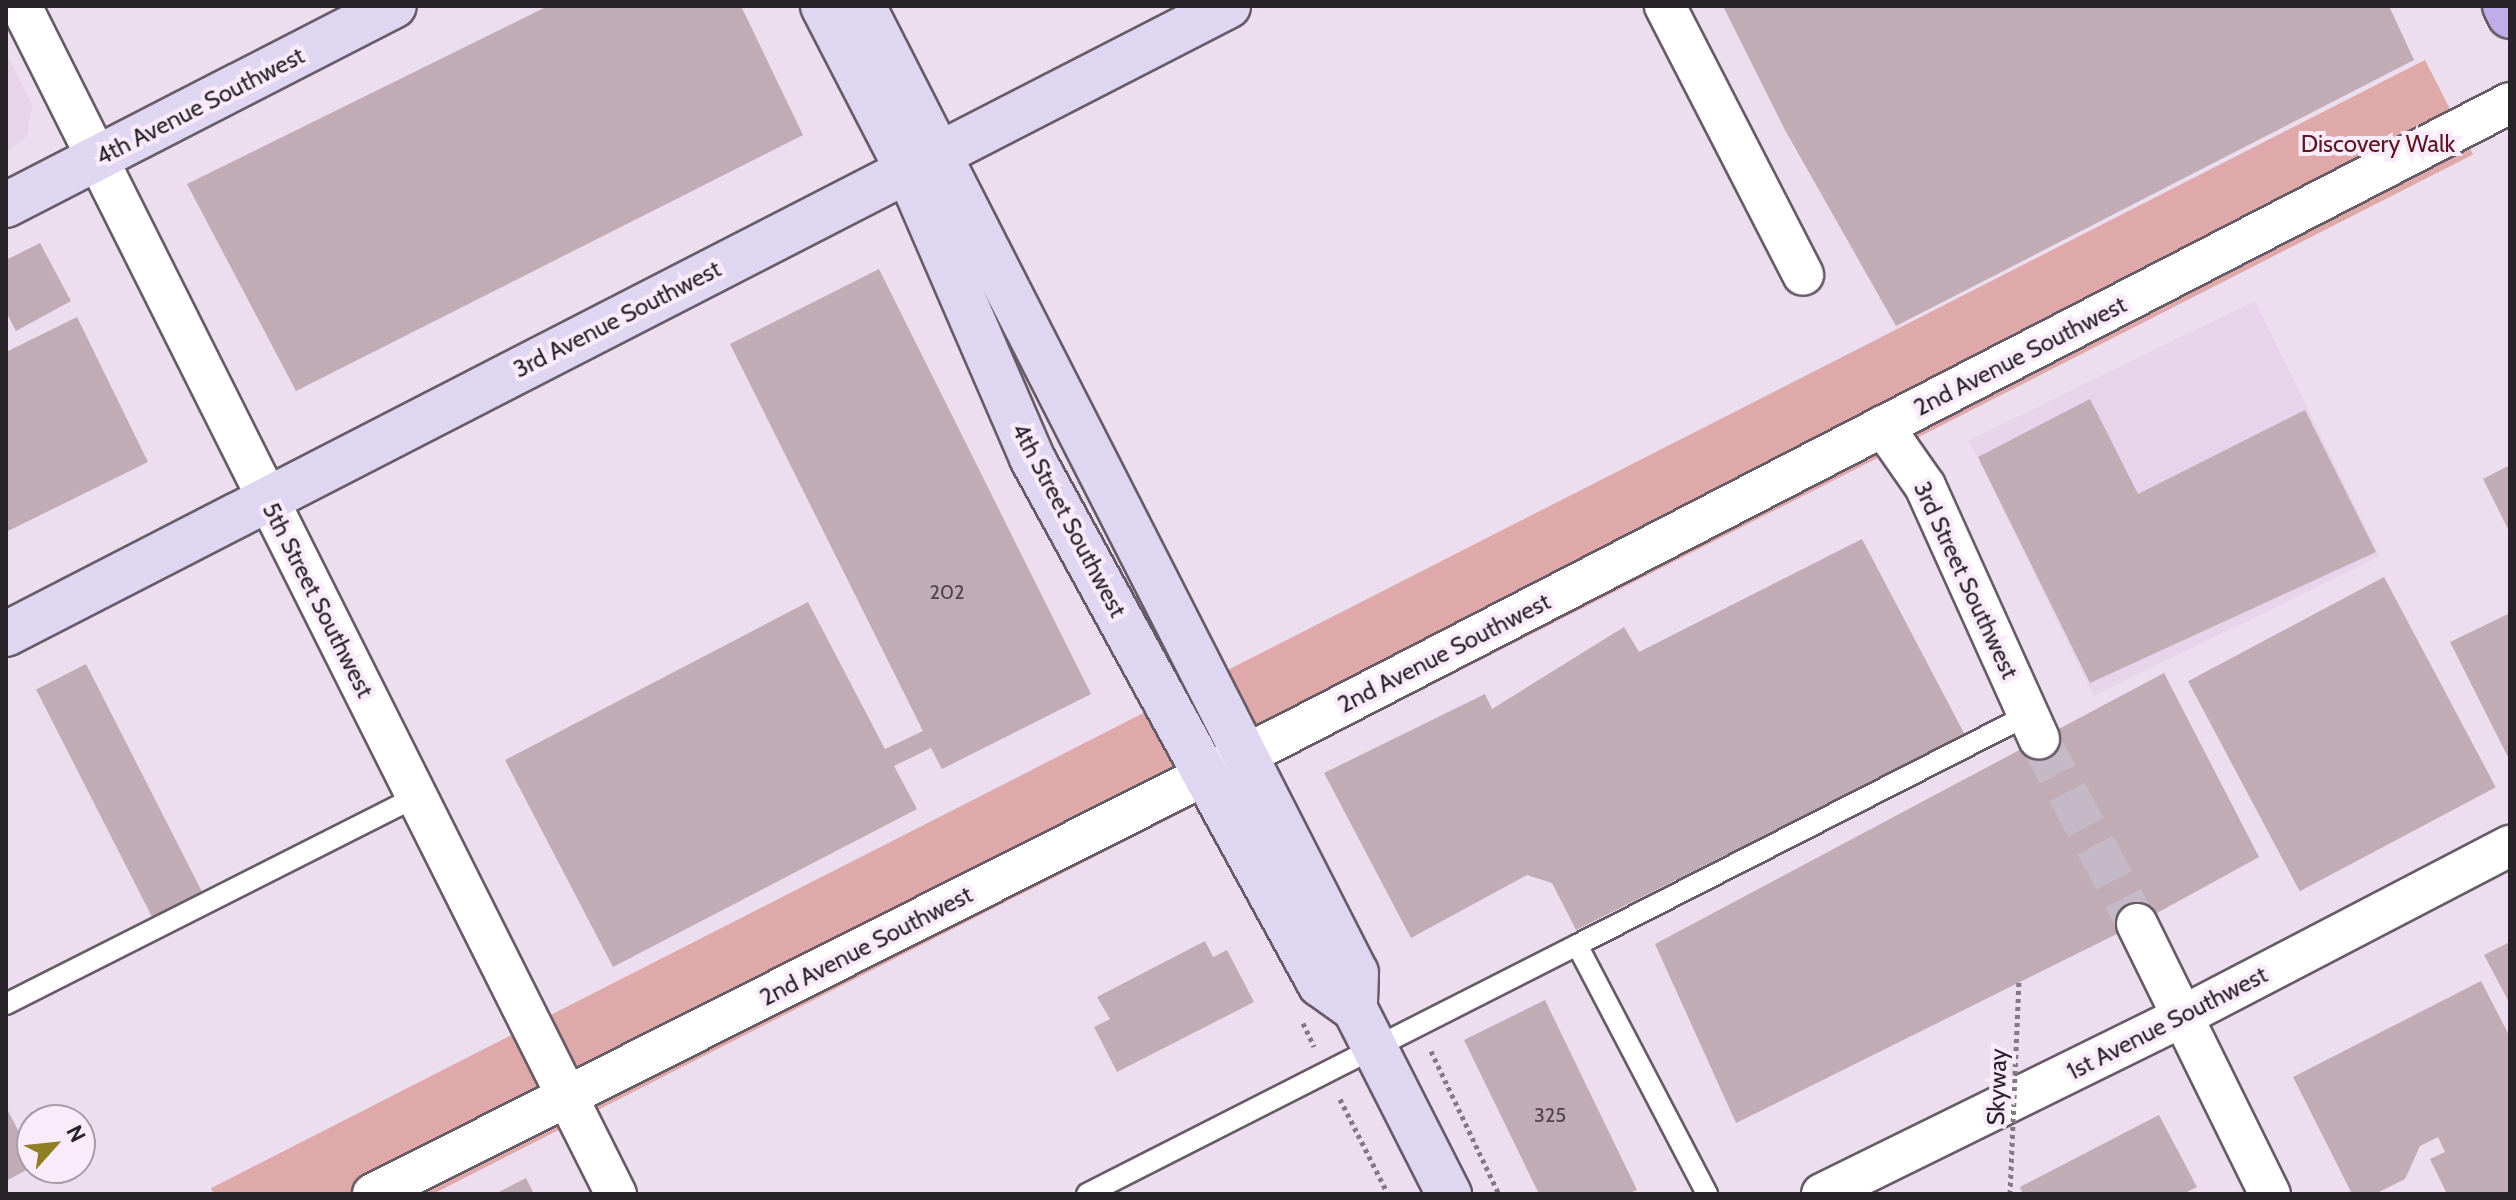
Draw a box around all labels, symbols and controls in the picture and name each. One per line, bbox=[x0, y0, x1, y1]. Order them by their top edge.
street label: 4th Avenue Southwest bbox=[91, 41, 309, 171]
park label: Discovery Walk bbox=[2301, 130, 2455, 158]
street label: 3rd Avenue Southwest bbox=[509, 254, 725, 384]
street label: 2nd Avenue Southwest bbox=[1909, 290, 2131, 422]
street label: 4th Street Southwest bbox=[1006, 418, 1132, 622]
street label: 3rd Street Southwest bbox=[1908, 477, 2024, 683]
street label: 5th Street Southwest bbox=[256, 498, 380, 702]
house number: 202 bbox=[930, 580, 964, 604]
street label: 2nd Avenue Southwest bbox=[1333, 587, 1555, 719]
street label: 2nd Avenue Southwest bbox=[755, 880, 977, 1012]
street label: 1st Avenue Southwest bbox=[2062, 960, 2272, 1086]
street label: Skyway bbox=[1981, 1048, 2013, 1126]
house number: 325 bbox=[1534, 1103, 1566, 1127]
north arrow bbox=[16, 1104, 96, 1184]
text: N bbox=[60, 1121, 92, 1147]

